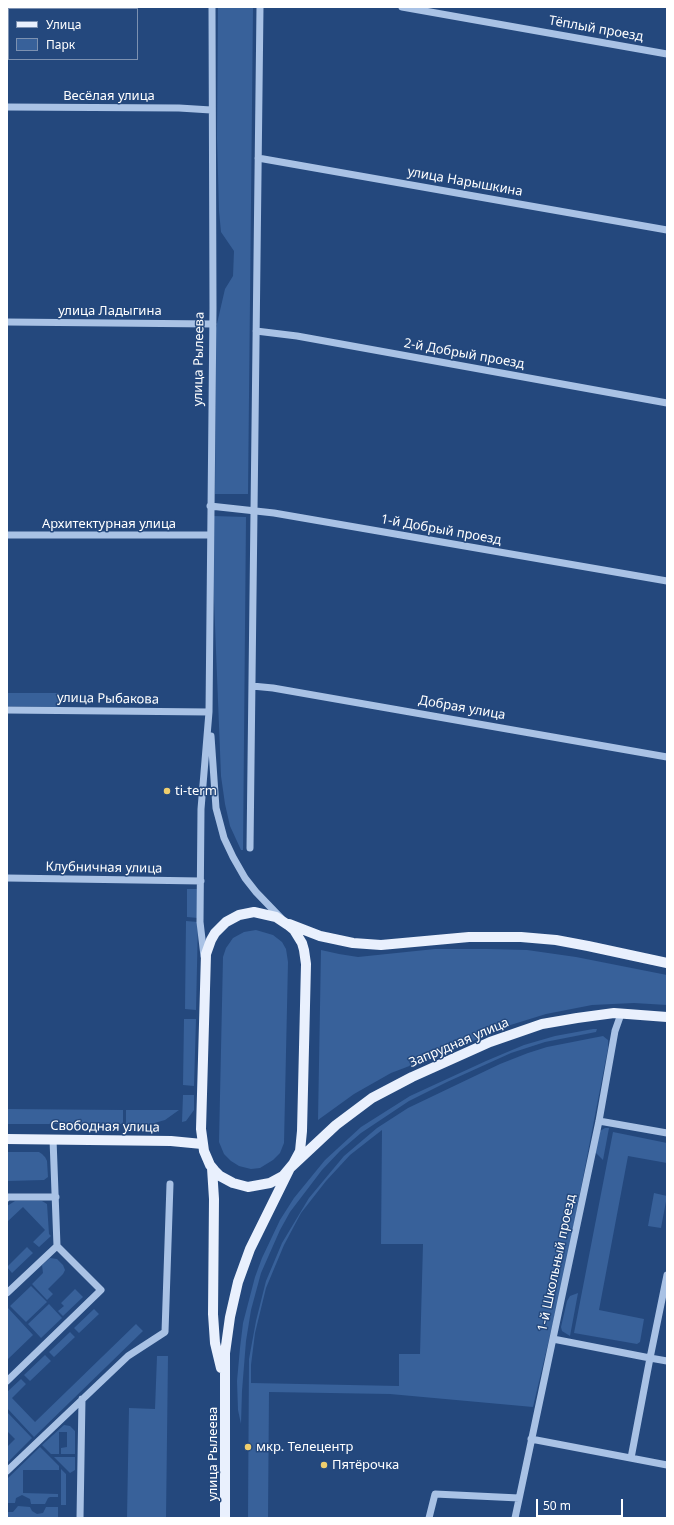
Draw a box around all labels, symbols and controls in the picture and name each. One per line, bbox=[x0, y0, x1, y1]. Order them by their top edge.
legend bbox=[8, 8, 138, 60]
street label: Тёплый проезд bbox=[548, 13, 644, 45]
text: Улица bbox=[46, 16, 81, 33]
text: Парк bbox=[46, 36, 75, 53]
street label: Весёлая улица bbox=[63, 88, 155, 104]
street label: улица Нарышкина bbox=[406, 164, 524, 200]
street label: улица Ладыгина bbox=[58, 303, 162, 319]
street label: улица Рылеева bbox=[190, 312, 208, 406]
street label: 2-й Добрый проезд bbox=[402, 336, 526, 372]
street label: 1-й Добрый проезд bbox=[379, 512, 503, 548]
street label: Архитектурная улица bbox=[42, 516, 176, 532]
street label: улица Рыбакова bbox=[57, 690, 159, 708]
street label: Добрая улица bbox=[417, 693, 507, 723]
place label: ti-term bbox=[175, 783, 217, 799]
marker: ti-term bbox=[162, 786, 172, 796]
street label: Клубничная улица bbox=[45, 859, 163, 877]
street label: Запрудная улица bbox=[407, 1015, 511, 1071]
street label: Свободная улица bbox=[50, 1118, 160, 1136]
street label: 1-й Школьный проезд bbox=[535, 1193, 579, 1333]
street label: улица Рылеева bbox=[205, 1407, 221, 1501]
place label: мкр. Телецентр bbox=[256, 1439, 353, 1455]
marker: мкр. Телецентр bbox=[243, 1442, 253, 1452]
place label: Пятёрочка bbox=[332, 1457, 399, 1473]
marker: Пятёрочка bbox=[319, 1460, 329, 1470]
scale bar bbox=[538, 1491, 625, 1517]
text: 50 m bbox=[543, 1497, 571, 1514]

